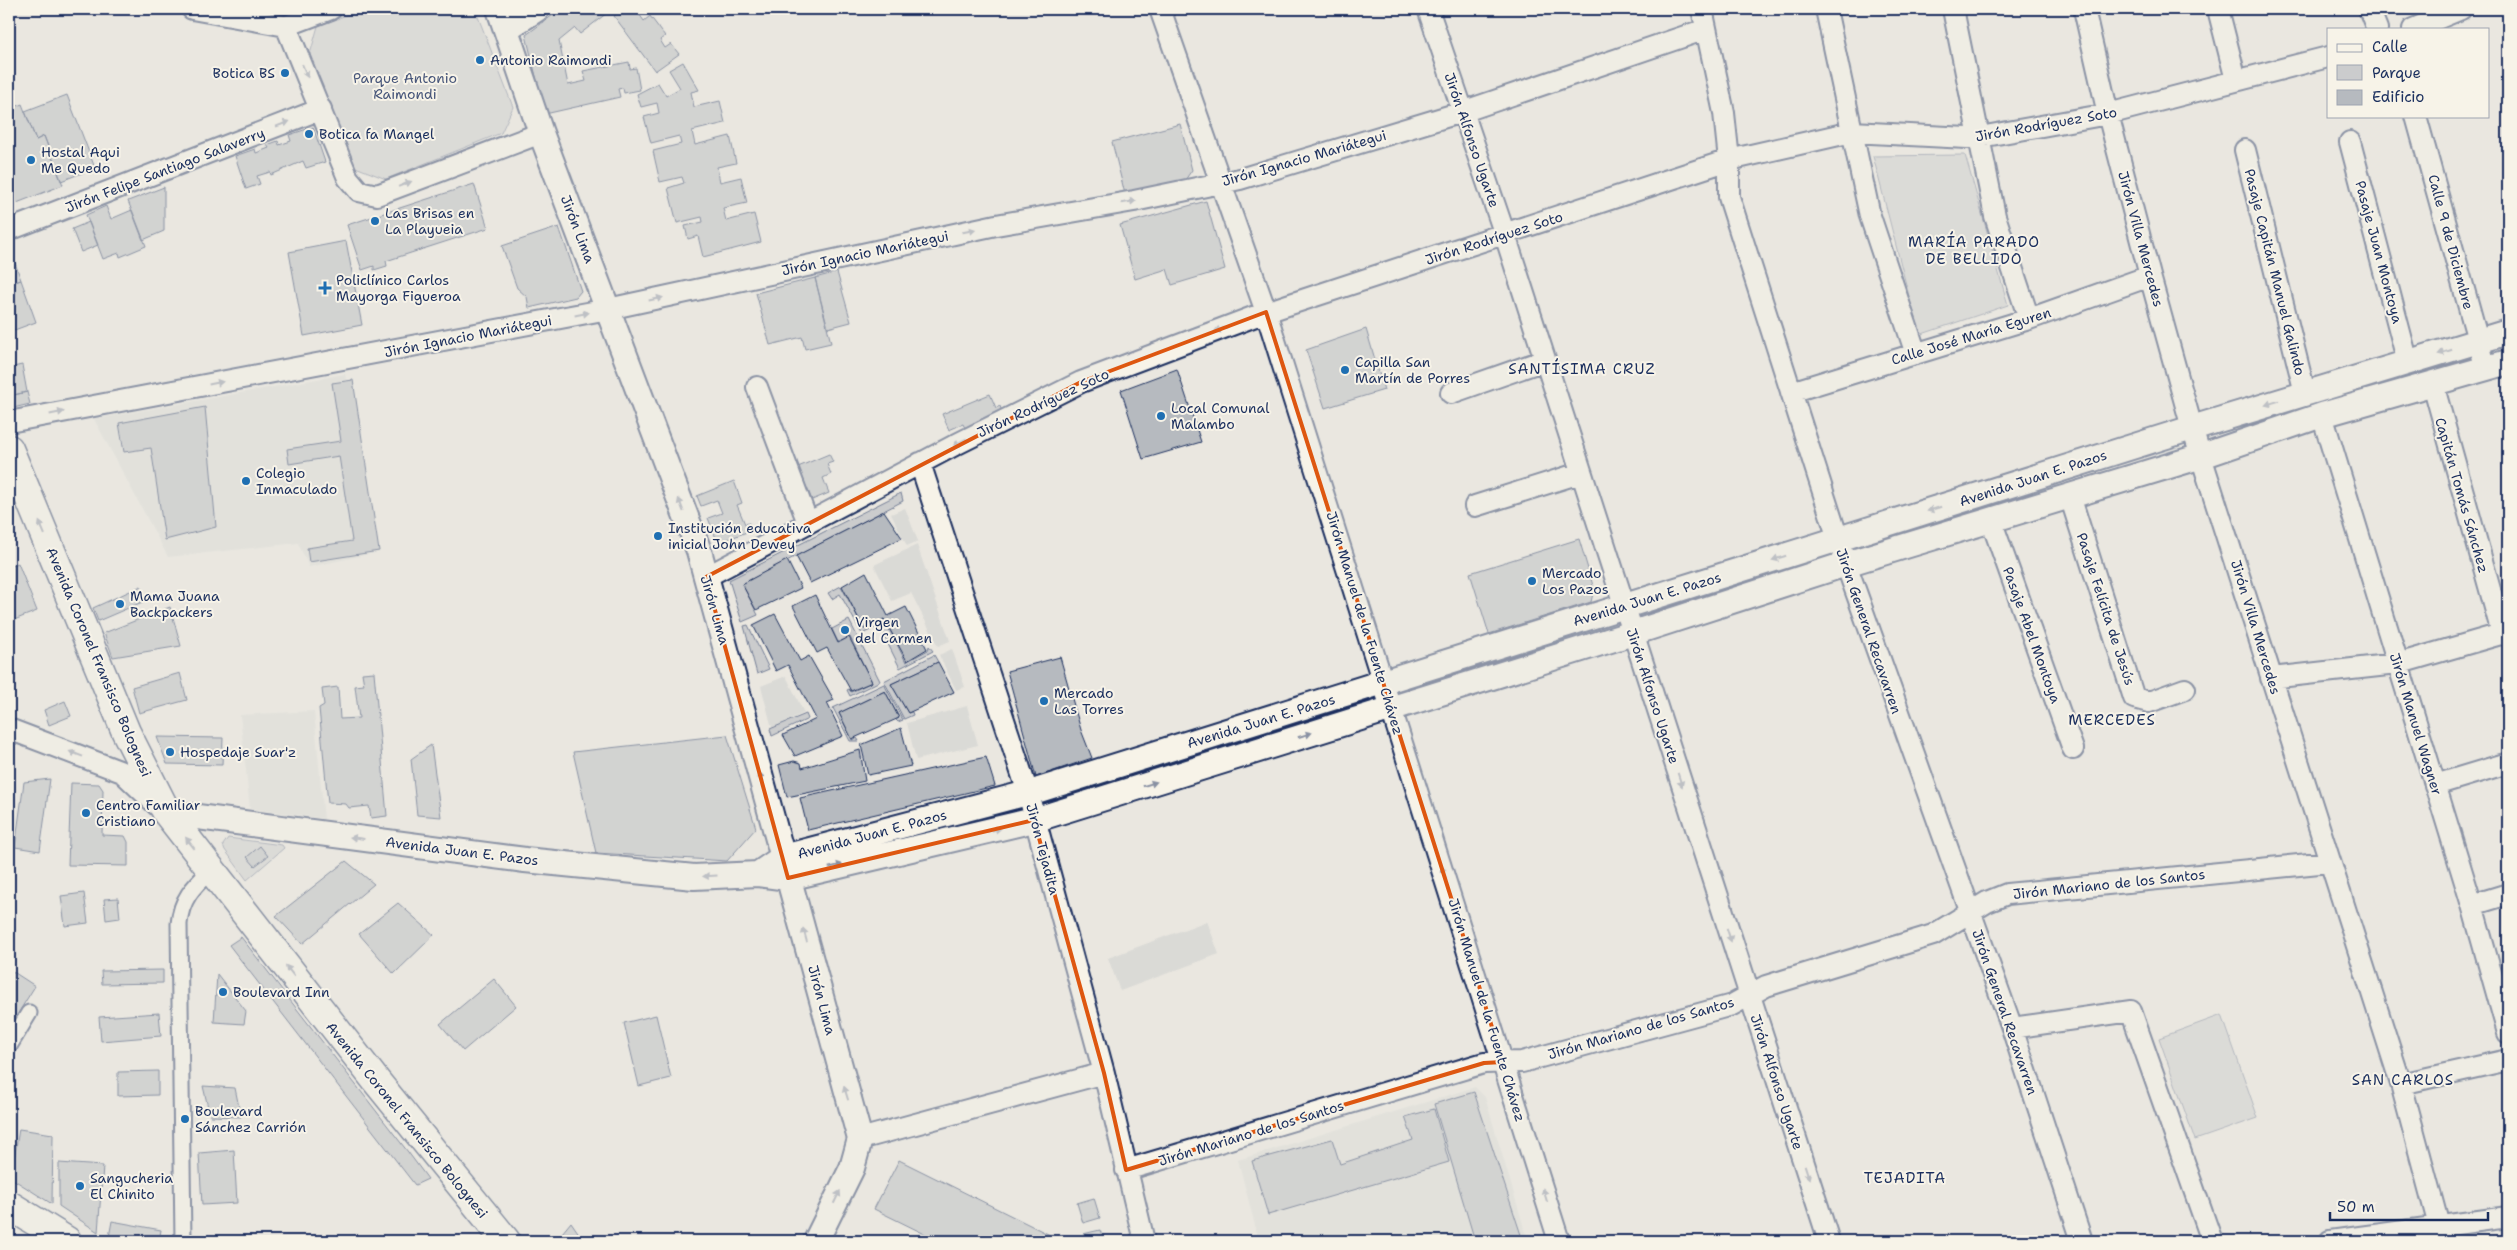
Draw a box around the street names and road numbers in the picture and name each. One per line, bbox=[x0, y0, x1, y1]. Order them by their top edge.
street label: Jirón Alfonso Ugarte bbox=[1440, 70, 1504, 210]
street label: Jirón Rodríguez Soto bbox=[1974, 103, 2118, 145]
street label: Jirón Felipe Santiago Salaverry bbox=[63, 124, 267, 216]
street label: Jirón Ignacio Mariátegui bbox=[1220, 126, 1388, 190]
street label: Pasaje Capitán Manuel Galindo bbox=[2241, 167, 2309, 377]
street label: Jirón Villa Mercedes bbox=[2114, 169, 2168, 309]
street label: Calle 9 de Diciembre bbox=[2424, 172, 2478, 312]
street label: Pasaje Juan Montoya bbox=[2351, 179, 2407, 326]
street label: Jirón Lima bbox=[557, 192, 599, 266]
street label: Jirón Rodríguez Soto bbox=[1423, 207, 1565, 269]
street label: Jirón Ignacio Mariátegui bbox=[780, 226, 950, 280]
street label: Calle José María Eguren bbox=[1889, 303, 2054, 369]
street label: Jirón Ignacio Mariátegui bbox=[383, 311, 553, 361]
street label: Jirón Rodríguez Soto bbox=[974, 365, 1112, 441]
street label: Capitán Tomás Sánchez bbox=[2431, 415, 2493, 575]
street label: Avenida Juan E. Pazos bbox=[1957, 446, 2109, 510]
street label: Jirón Manuel de la Fuente Chávez bbox=[1322, 509, 1408, 737]
street label: Pasaje Felícita de Jesús bbox=[2073, 530, 2139, 688]
street label: Avenida Coronel Fransisco Bolognesi bbox=[42, 545, 156, 779]
street label: Jirón General Recavarren bbox=[1832, 546, 1906, 716]
street label: Jirón Villa Mercedes bbox=[2227, 558, 2285, 696]
street label: Pasaje Abel Montoya bbox=[1999, 564, 2065, 706]
street label: Avenida Juan E. Pazos bbox=[1571, 568, 1723, 630]
street label: Jirón Lima bbox=[696, 573, 734, 647]
street label: Jirón Alfonso Ugarte bbox=[1623, 626, 1683, 766]
street label: Jirón Manuel Wagner bbox=[2386, 651, 2446, 798]
street label: Avenida Juan E. Pazos bbox=[1185, 690, 1337, 752]
street label: Jirón Tejadita bbox=[1022, 801, 1064, 897]
street label: Avenida Juan E. Pazos bbox=[795, 805, 949, 863]
street label: Avenida Juan E. Pazos bbox=[384, 833, 540, 869]
street label: Jirón Mariano de los Santos bbox=[2012, 865, 2206, 903]
street label: Jirón Manuel de la Fuente Chávez bbox=[1444, 896, 1530, 1124]
street label: Jirón General Recavarren bbox=[1968, 927, 2042, 1097]
street label: Jirón Lima bbox=[804, 963, 840, 1037]
street label: Jirón Mariano de los Santos bbox=[1546, 993, 1736, 1063]
street label: Jirón Alfonso Ugarte bbox=[1747, 1012, 1807, 1152]
street label: Avenida Coronel Fransisco Bolognesi bbox=[322, 1018, 492, 1222]
street label: Jirón Mariano de los Santos bbox=[1156, 1096, 1346, 1170]

